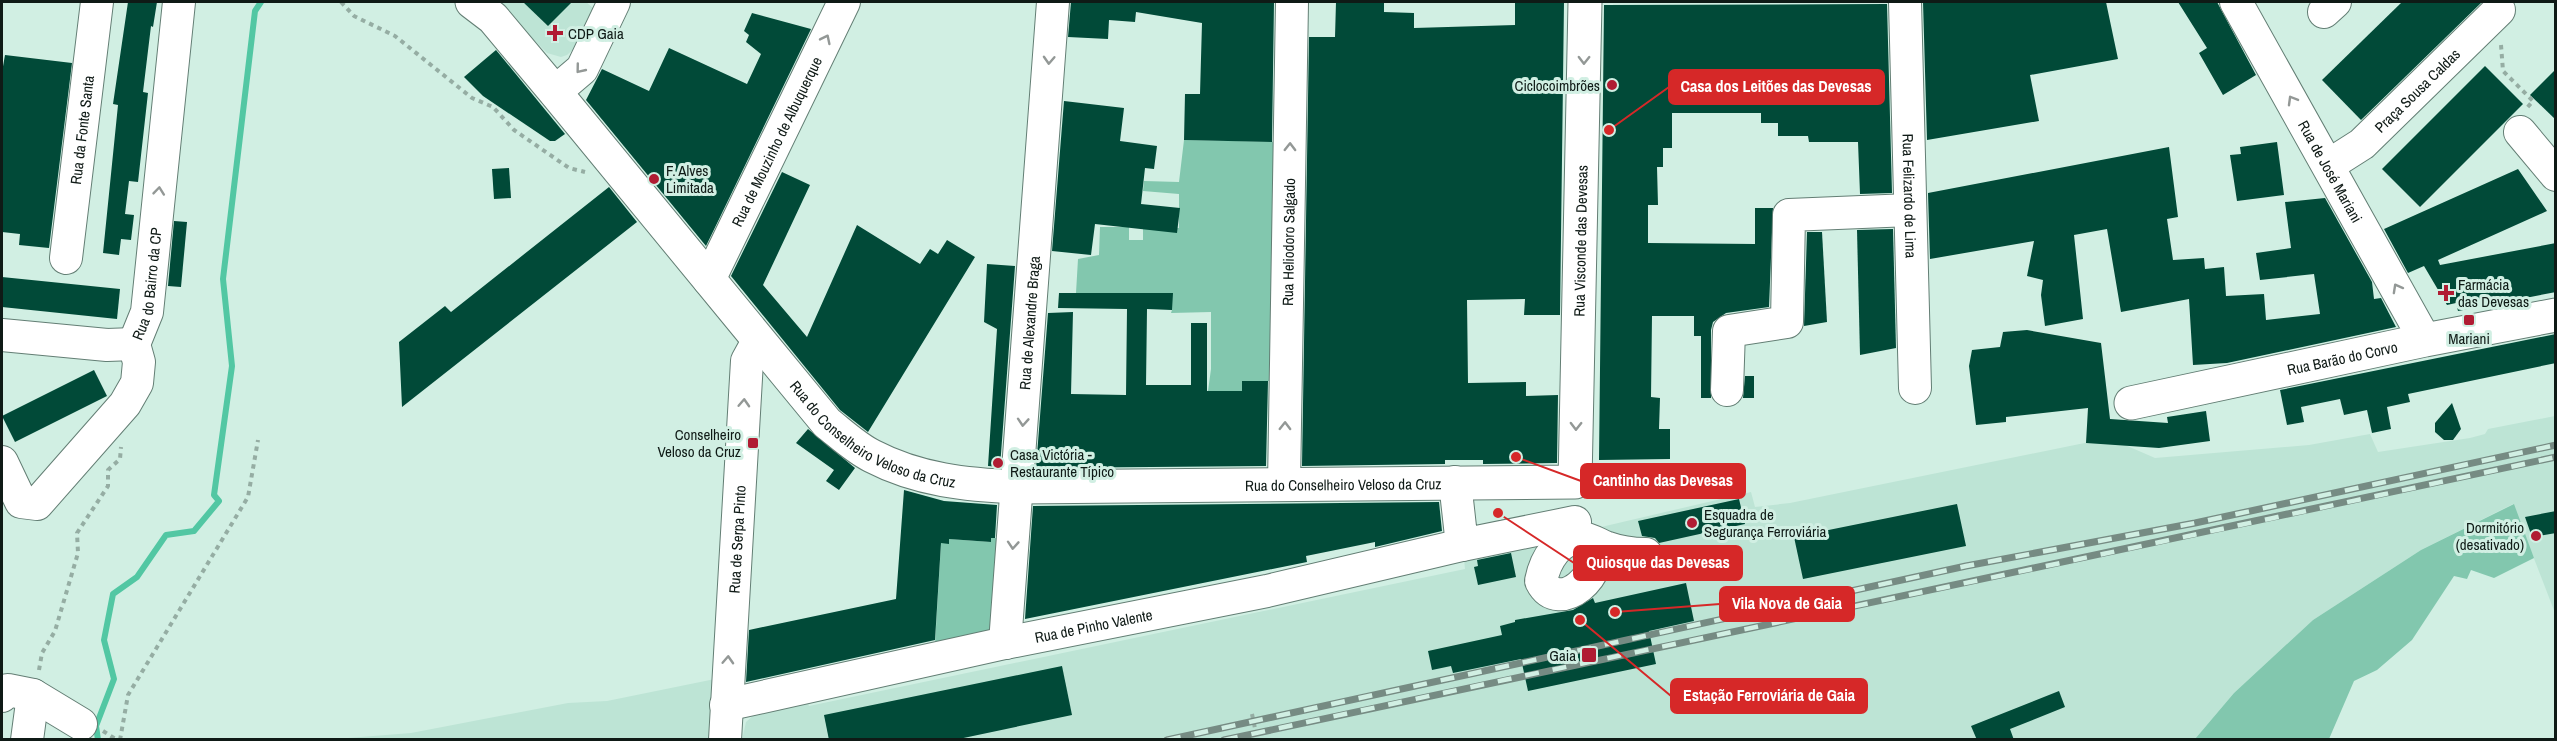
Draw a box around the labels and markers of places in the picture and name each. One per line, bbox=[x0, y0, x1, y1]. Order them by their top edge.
place label: CDP Gaia bbox=[568, 23, 624, 44]
marker: CDP Gaia bbox=[546, 24, 564, 42]
callout: Casa dos Leitões das Devesas bbox=[1669, 70, 1884, 104]
place label: Ciclocoimbrões bbox=[1515, 75, 1600, 96]
marker: Ciclocoimbrões bbox=[1605, 78, 1619, 92]
place label: F. Alves Limitada bbox=[666, 160, 714, 198]
marker: F. Alves Limitada bbox=[647, 172, 661, 186]
place label: Farmácia das Devesas bbox=[2458, 274, 2529, 312]
marker: Farmácia das Devesas bbox=[2439, 286, 2453, 300]
marker: Mariani bbox=[2462, 313, 2476, 327]
place label: Mariani bbox=[2448, 328, 2490, 349]
place label: Conselheiro Veloso da Cruz bbox=[658, 424, 741, 462]
marker: Conselheiro Veloso da Cruz bbox=[746, 436, 760, 450]
place label: Casa Victória - Restaurante Típico bbox=[1010, 444, 1114, 482]
marker: Casa Victória - Restaurante Típico bbox=[991, 456, 1005, 470]
callout: Cantinho das Devesas bbox=[1581, 464, 1745, 498]
place label: Esquadra de Segurança Ferroviária bbox=[1704, 504, 1827, 542]
marker: Esquadra de Segurança Ferroviária bbox=[1685, 516, 1699, 530]
place label: Dormitório (desativado) bbox=[2456, 517, 2524, 555]
marker: Dormitório (desativado) bbox=[2529, 529, 2543, 543]
callout: Quiosque das Devesas bbox=[1574, 546, 1742, 580]
callout: Vila Nova de Gaia bbox=[1720, 587, 1854, 621]
place label: Gaia bbox=[1549, 645, 1576, 666]
marker: Gaia bbox=[1580, 646, 1598, 664]
callout: Estação Ferroviária de Gaia bbox=[1671, 679, 1867, 713]

